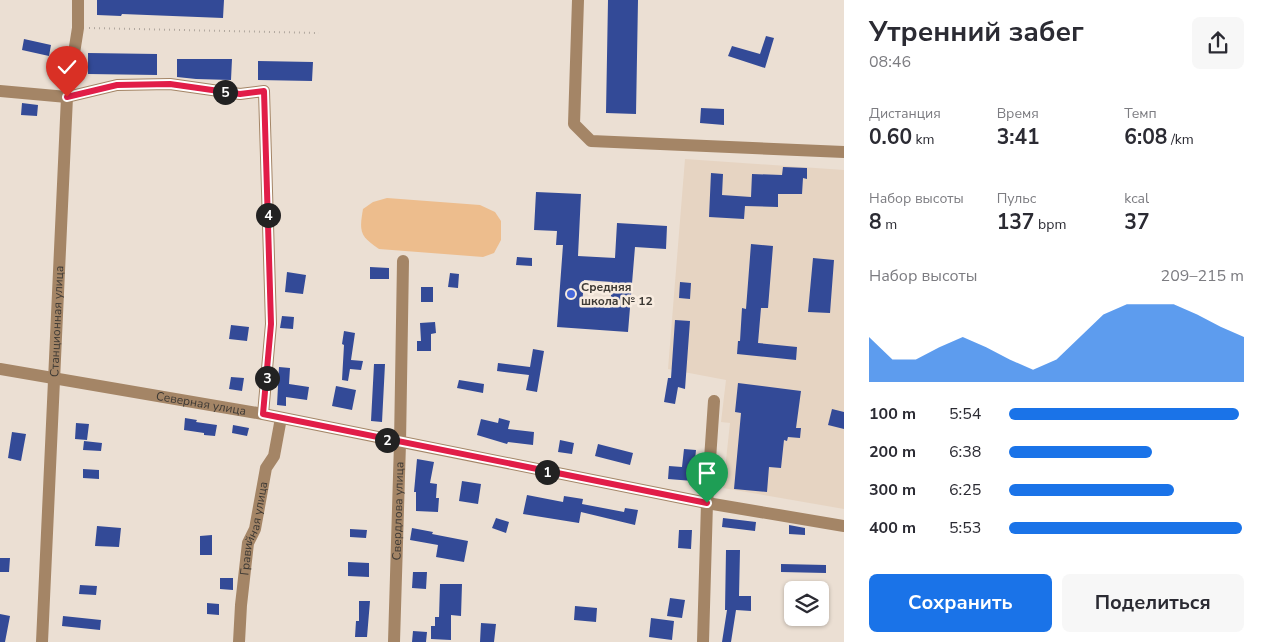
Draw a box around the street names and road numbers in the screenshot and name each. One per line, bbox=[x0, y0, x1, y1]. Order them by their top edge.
street label: Станционная улица bbox=[46, 265, 67, 377]
street label: Северная улица bbox=[155, 388, 247, 419]
street label: Свердлова улица bbox=[388, 461, 407, 561]
street label: Гравийная улица bbox=[236, 480, 271, 576]

